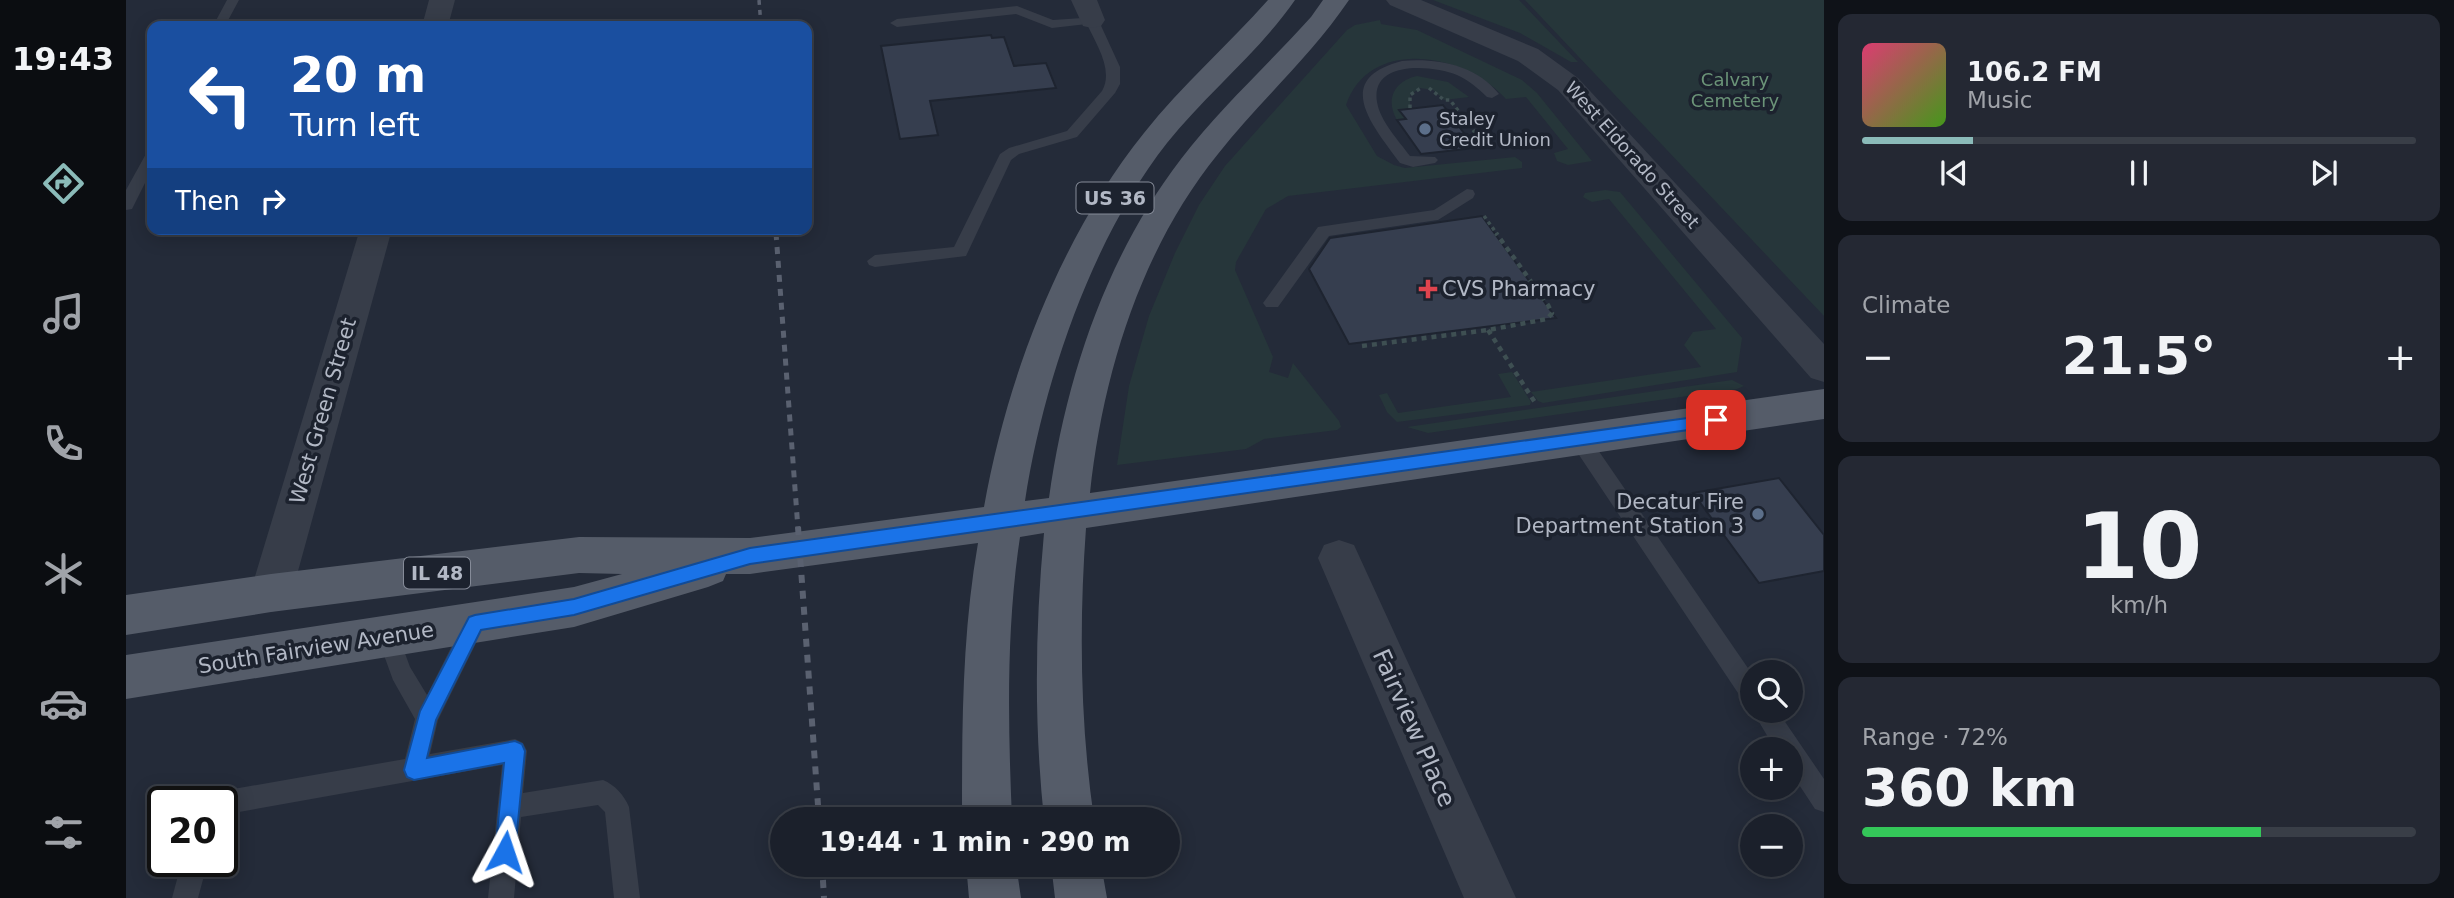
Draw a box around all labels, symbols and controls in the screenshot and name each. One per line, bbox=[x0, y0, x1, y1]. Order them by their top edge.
text: 19:43 bbox=[12, 40, 114, 78]
text: 20 m bbox=[290, 47, 426, 104]
icon: left bbox=[175, 49, 266, 140]
text: 106.2 FM bbox=[1967, 57, 2102, 87]
park label: Calvary Cemetery bbox=[1691, 69, 1780, 111]
street label: West Eldorado Street bbox=[1561, 77, 1704, 232]
text: Music bbox=[1967, 87, 2032, 113]
text: Turn left bbox=[290, 106, 420, 144]
place label: Staley Credit Union bbox=[1439, 108, 1551, 150]
marker: Staley Credit Union bbox=[1417, 121, 1433, 137]
icon: previous bbox=[1935, 154, 1973, 192]
icon: pause bbox=[2120, 154, 2158, 192]
icon: next bbox=[2305, 154, 2343, 192]
icon: directions bbox=[39, 159, 88, 208]
icon: right bbox=[254, 182, 292, 220]
road number: US 36 bbox=[1076, 182, 1154, 214]
text: Then bbox=[175, 186, 240, 216]
place label: CVS Pharmacy bbox=[1442, 277, 1595, 301]
marker: CVS Pharmacy bbox=[1420, 281, 1436, 297]
icon: music bbox=[39, 289, 88, 338]
text: Climate bbox=[1862, 292, 1951, 318]
street label: West Green Street bbox=[285, 315, 361, 507]
text: 21.5° bbox=[2062, 326, 2216, 386]
text: − bbox=[1862, 335, 1894, 379]
text: + bbox=[2384, 335, 2416, 379]
pin bbox=[1686, 390, 1746, 450]
icon: arrive bbox=[1697, 401, 1735, 439]
icon: phone bbox=[39, 419, 88, 468]
place label: Decatur Fire Department Station 3 bbox=[1516, 490, 1744, 538]
text: 10 bbox=[2076, 494, 2202, 599]
marker: Decatur Fire Department Station 3 bbox=[1750, 506, 1766, 522]
icon: climate bbox=[39, 549, 88, 598]
road number: IL 48 bbox=[404, 558, 470, 588]
text: km/h bbox=[2110, 592, 2168, 618]
street label: South Fairview Avenue bbox=[196, 618, 436, 678]
street label: Fairview Place bbox=[1367, 645, 1461, 811]
map controls bbox=[1740, 660, 1803, 877]
button: search bbox=[1740, 660, 1803, 723]
icon: car bbox=[39, 679, 88, 728]
text: Range · 72% bbox=[1862, 724, 2008, 750]
button: + bbox=[1740, 737, 1803, 800]
text: 360 km bbox=[1862, 758, 2077, 818]
speed limit sign: 20 bbox=[147, 786, 238, 877]
icon: filters bbox=[39, 808, 88, 857]
button: − bbox=[1740, 814, 1803, 877]
position arrow bbox=[468, 815, 542, 889]
text: 19:44 · 1 min · 290 m bbox=[820, 827, 1130, 857]

